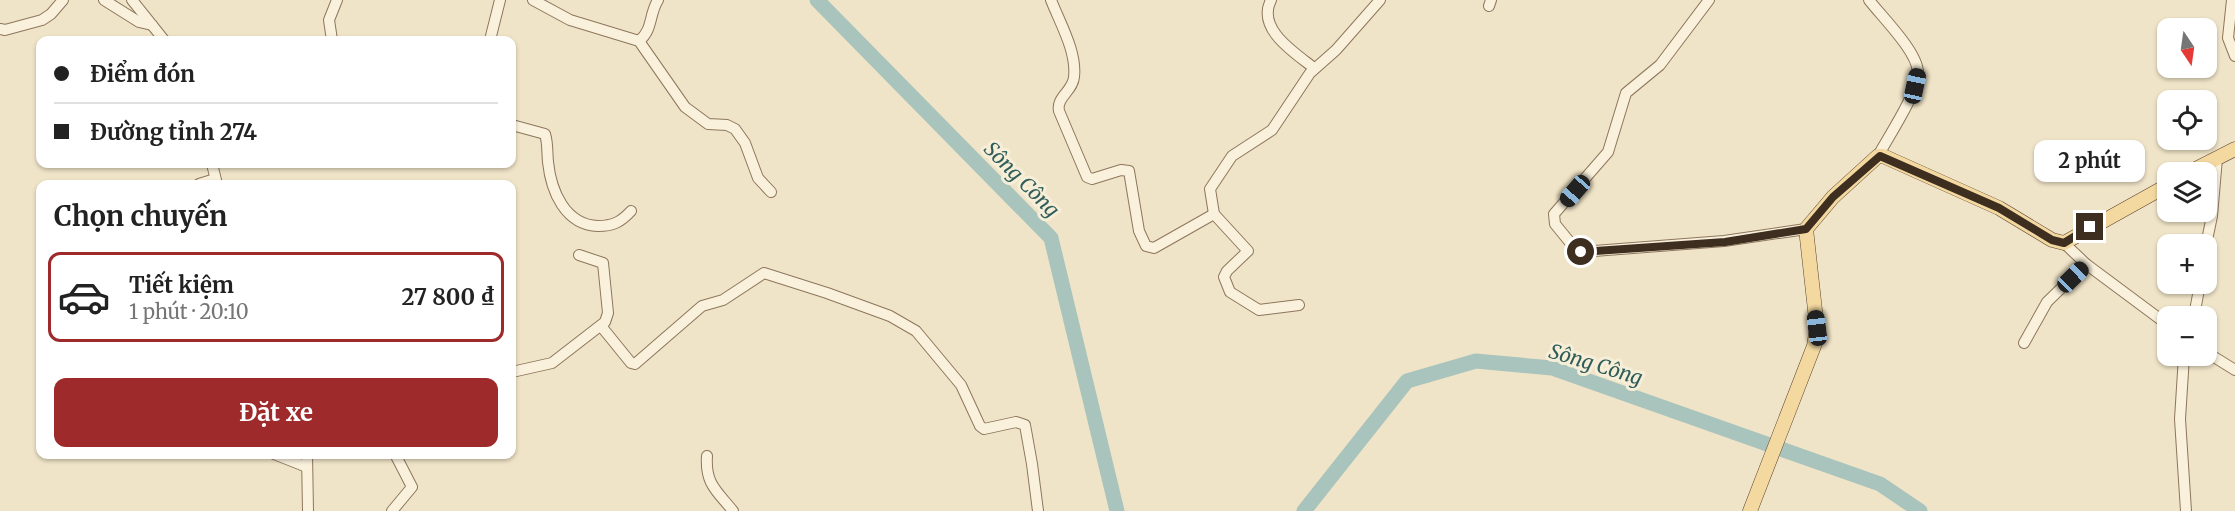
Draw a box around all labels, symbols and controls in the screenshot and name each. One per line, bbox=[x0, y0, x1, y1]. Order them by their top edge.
north arrow bbox=[2157, 18, 2217, 78]
map controls bbox=[2157, 18, 2217, 366]
text: Điểm đón bbox=[90, 60, 195, 88]
car bbox=[1902, 67, 1928, 105]
button: locate bbox=[2157, 90, 2217, 150]
text: Đường tỉnh 274 bbox=[90, 118, 257, 146]
water label: Sông Công bbox=[979, 136, 1065, 222]
callout: 2 phút bbox=[2034, 140, 2146, 182]
text: 2 phút bbox=[2058, 148, 2121, 173]
button: layers bbox=[2157, 162, 2217, 222]
car bbox=[1556, 172, 1594, 210]
text: Chọn chuyến bbox=[54, 199, 227, 233]
route end bbox=[2076, 213, 2103, 240]
button: + bbox=[2157, 234, 2217, 294]
route start bbox=[1567, 238, 1594, 265]
car bbox=[2054, 258, 2092, 296]
icon: car bbox=[57, 270, 111, 324]
text: Tiết kiệm bbox=[129, 271, 234, 299]
text: 27 800 ₫ bbox=[402, 283, 495, 311]
text: 1 phút · 20:10 bbox=[129, 299, 249, 324]
button: − bbox=[2157, 306, 2217, 366]
car bbox=[1806, 309, 1828, 347]
water label: Sông Công bbox=[1546, 338, 1646, 390]
button: Đặt xe bbox=[54, 378, 498, 447]

